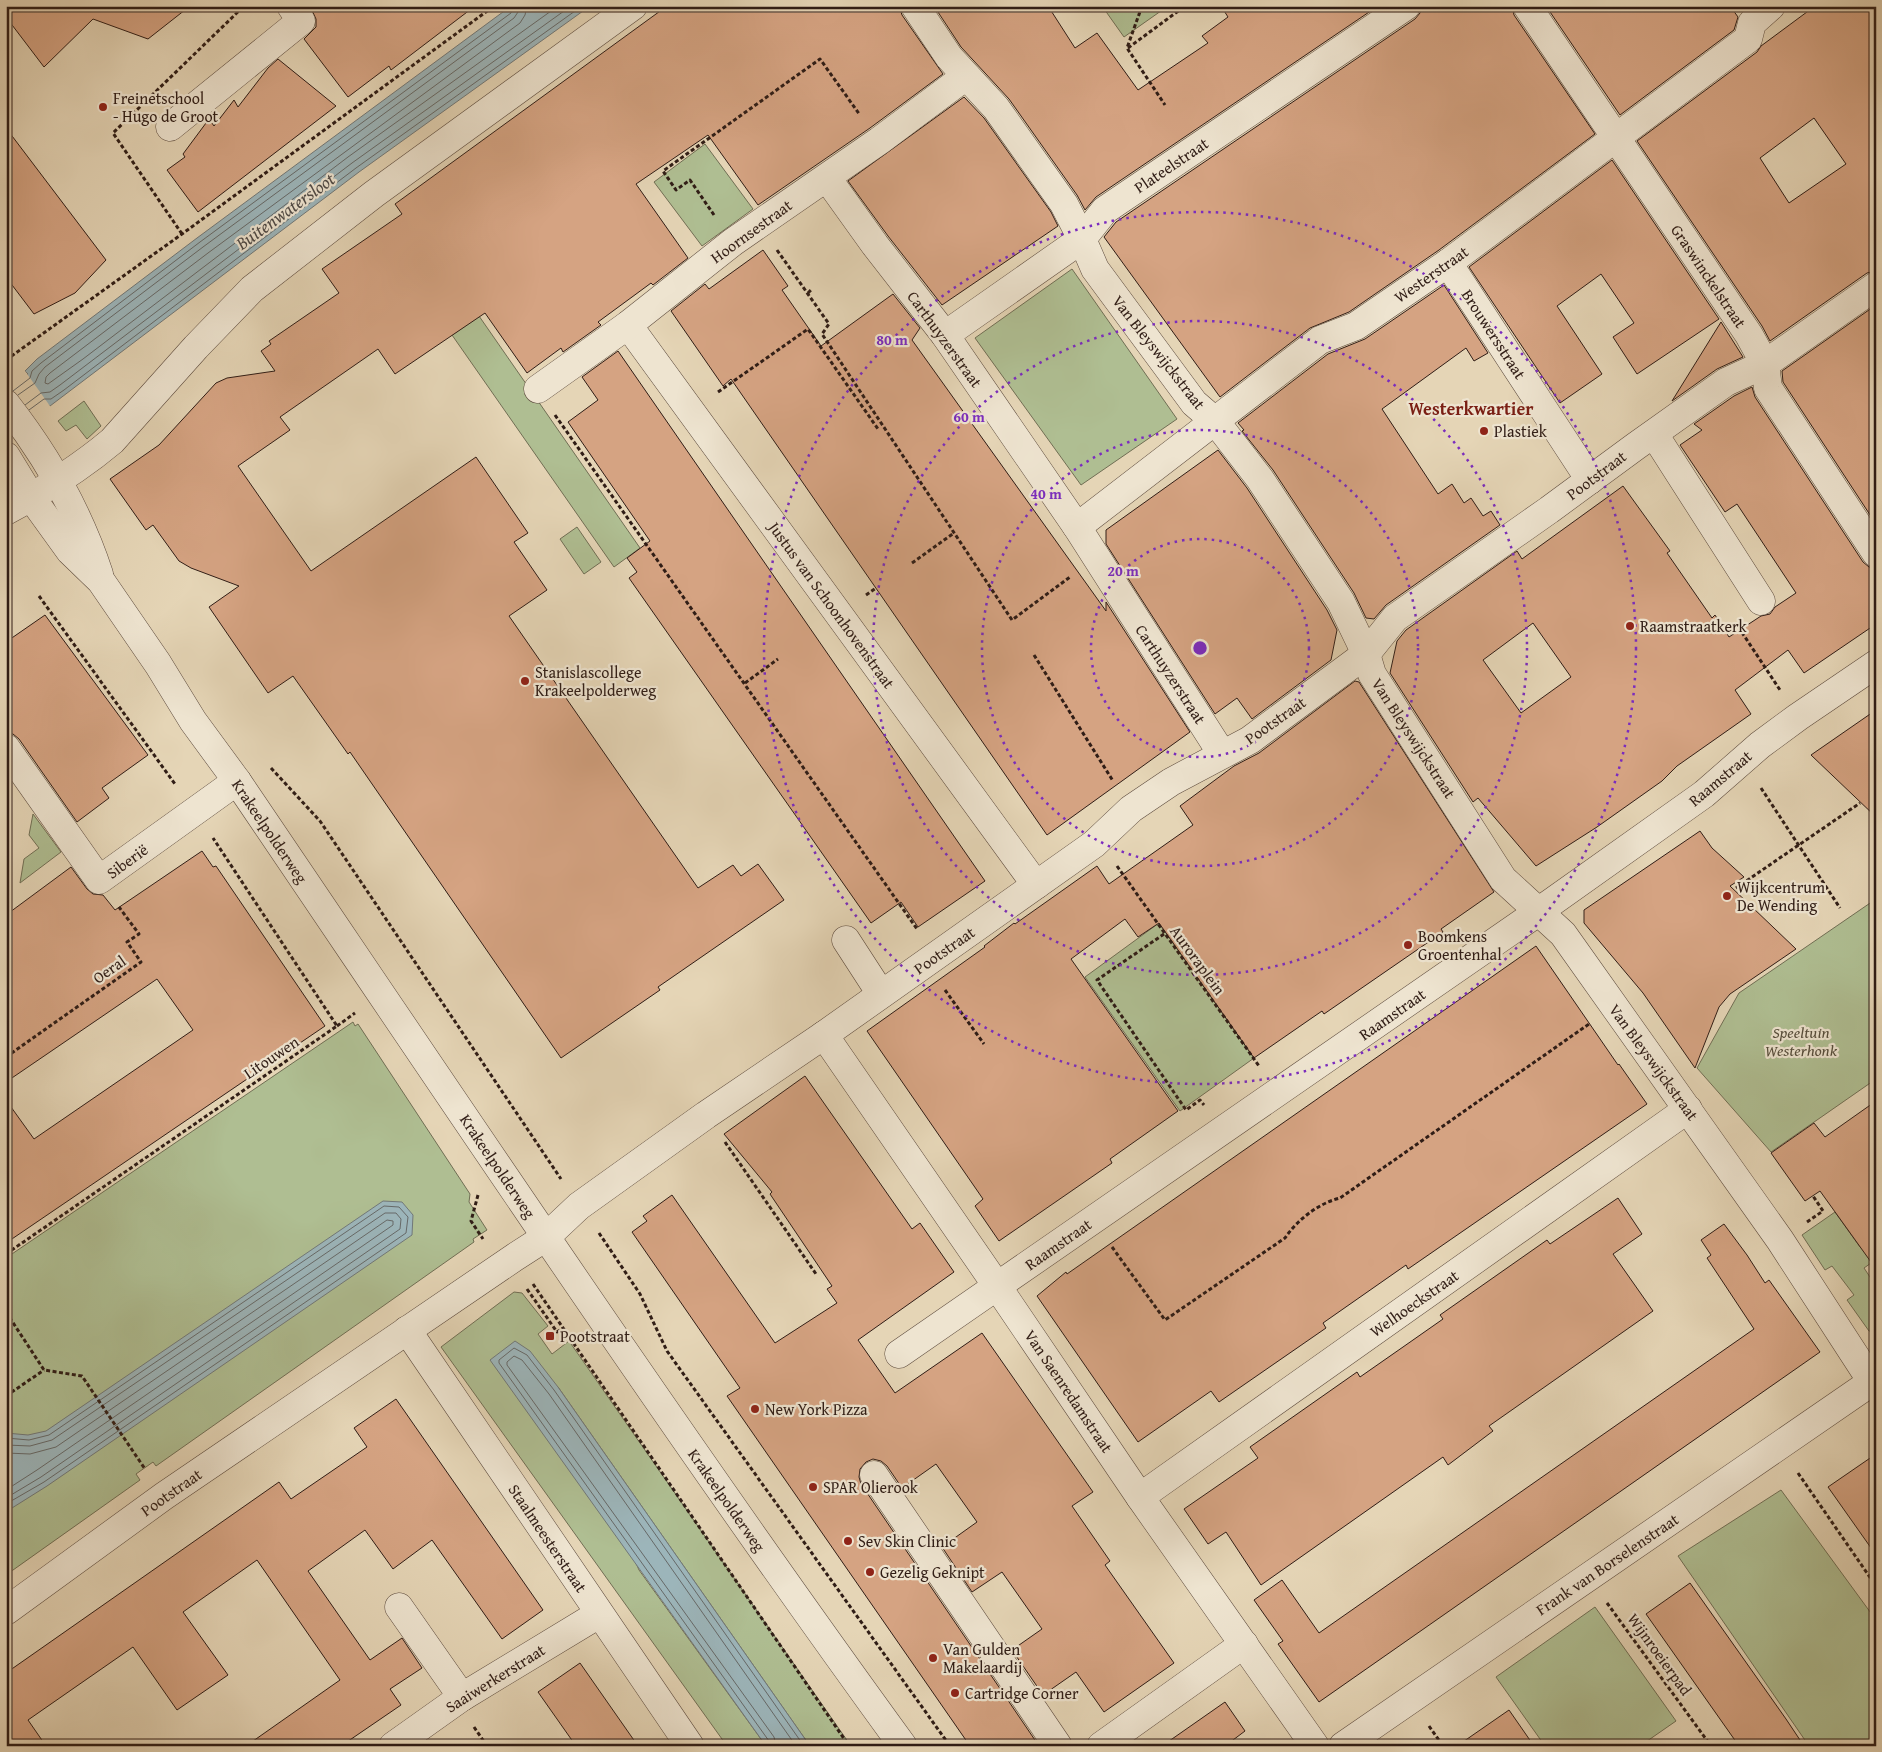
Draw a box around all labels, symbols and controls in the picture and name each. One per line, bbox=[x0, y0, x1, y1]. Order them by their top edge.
place label: Freinetschool - Hugo de Groot bbox=[113, 86, 219, 128]
marker: Freinetschool - Hugo de Groot bbox=[97, 101, 109, 113]
street label: Plateelstraat bbox=[1129, 131, 1213, 199]
water label: Buitenwatersloot bbox=[229, 166, 340, 257]
street label: Hoornsestraat bbox=[705, 193, 797, 269]
street label: Graswinckelstraat bbox=[1665, 219, 1753, 333]
street label: Westerstraat bbox=[1389, 239, 1473, 308]
street label: Brouwersstraat bbox=[1456, 284, 1532, 384]
street label: Carthuyzerstraat bbox=[902, 286, 989, 393]
street label: Van Bleyswijckstraat bbox=[1107, 290, 1212, 415]
text: 80 m bbox=[876, 329, 908, 350]
district label: Westerkwartier bbox=[1408, 395, 1534, 422]
text: 60 m bbox=[953, 406, 985, 427]
place label: Plastiek bbox=[1494, 419, 1548, 443]
marker: Plastiek bbox=[1478, 425, 1490, 437]
street label: Pootstraat bbox=[1561, 444, 1631, 506]
text: 40 m bbox=[1030, 483, 1062, 504]
street label: Justus van Schoonhovenstraat bbox=[762, 515, 901, 694]
text: 20 m bbox=[1107, 560, 1139, 581]
place label: Raamstraatkerk bbox=[1640, 614, 1748, 638]
street label: Carthuyzerstraat bbox=[1130, 619, 1212, 729]
marker: Raamstraatkerk bbox=[1624, 620, 1636, 632]
centre of rings bbox=[1191, 639, 1209, 657]
place label: Stanislascollege Krakeelpolderweg bbox=[535, 660, 656, 702]
street label: Van Bleyswijckstraat bbox=[1366, 673, 1462, 803]
marker: Stanislascollege Krakeelpolderweg bbox=[519, 675, 531, 687]
street label: Pootstraat bbox=[1240, 690, 1311, 750]
street label: Raamstraat bbox=[1683, 744, 1757, 812]
street label: Krakeelpolderweg bbox=[226, 774, 314, 888]
street label: Siberië bbox=[101, 838, 153, 884]
place label: Wijkcentrum De Wending bbox=[1737, 875, 1825, 917]
marker: Wijkcentrum De Wending bbox=[1721, 890, 1733, 902]
street label: Pootstraat bbox=[909, 920, 980, 980]
street label: Auroraplein bbox=[1164, 920, 1232, 1000]
place label: Boomkens Groentenhal bbox=[1418, 924, 1502, 966]
marker: Boomkens Groentenhal bbox=[1402, 939, 1414, 951]
street label: Oeral bbox=[87, 949, 131, 989]
street label: Raamstraat bbox=[1354, 982, 1431, 1046]
street label: Van Bleyswijckstraat bbox=[1603, 999, 1705, 1126]
park label: Speeltuin Westerhonk bbox=[1765, 1020, 1838, 1062]
street label: Litouwen bbox=[238, 1030, 304, 1084]
street label: Krakeelpolderweg bbox=[454, 1109, 542, 1223]
street label: Raamstraat bbox=[1020, 1212, 1097, 1276]
street label: Welhoeckstraat bbox=[1365, 1263, 1464, 1343]
place label: Pootstraat bbox=[560, 1324, 630, 1348]
street label: Van Saenredamstraat bbox=[1019, 1325, 1119, 1458]
marker: Pootstraat bbox=[544, 1330, 556, 1342]
place label: New York Pizza bbox=[765, 1397, 868, 1421]
marker: New York Pizza bbox=[749, 1403, 761, 1415]
street label: Krakeelpolderweg bbox=[682, 1443, 772, 1557]
street label: Pootstraat bbox=[136, 1462, 207, 1522]
place label: SPAR Olierook bbox=[823, 1475, 919, 1499]
street label: Staalmeesterstraat bbox=[503, 1479, 594, 1597]
marker: SPAR Olierook bbox=[807, 1481, 819, 1493]
street label: Frank van Borselenstraat bbox=[1531, 1507, 1684, 1621]
place label: Sev Skin Clinic bbox=[858, 1529, 956, 1553]
marker: Sev Skin Clinic bbox=[842, 1535, 854, 1547]
place label: Gezelig Geknipt bbox=[880, 1560, 985, 1584]
marker: Gezelig Geknipt bbox=[864, 1566, 876, 1578]
street label: Wijnroeierpad bbox=[1622, 1608, 1698, 1701]
place label: Van Gulden Makelaardij bbox=[943, 1637, 1022, 1679]
street label: Saaiwerkerstraat bbox=[440, 1638, 550, 1718]
marker: Van Gulden Makelaardij bbox=[927, 1652, 939, 1664]
place label: Cartridge Corner bbox=[965, 1681, 1079, 1705]
marker: Cartridge Corner bbox=[949, 1687, 961, 1699]

